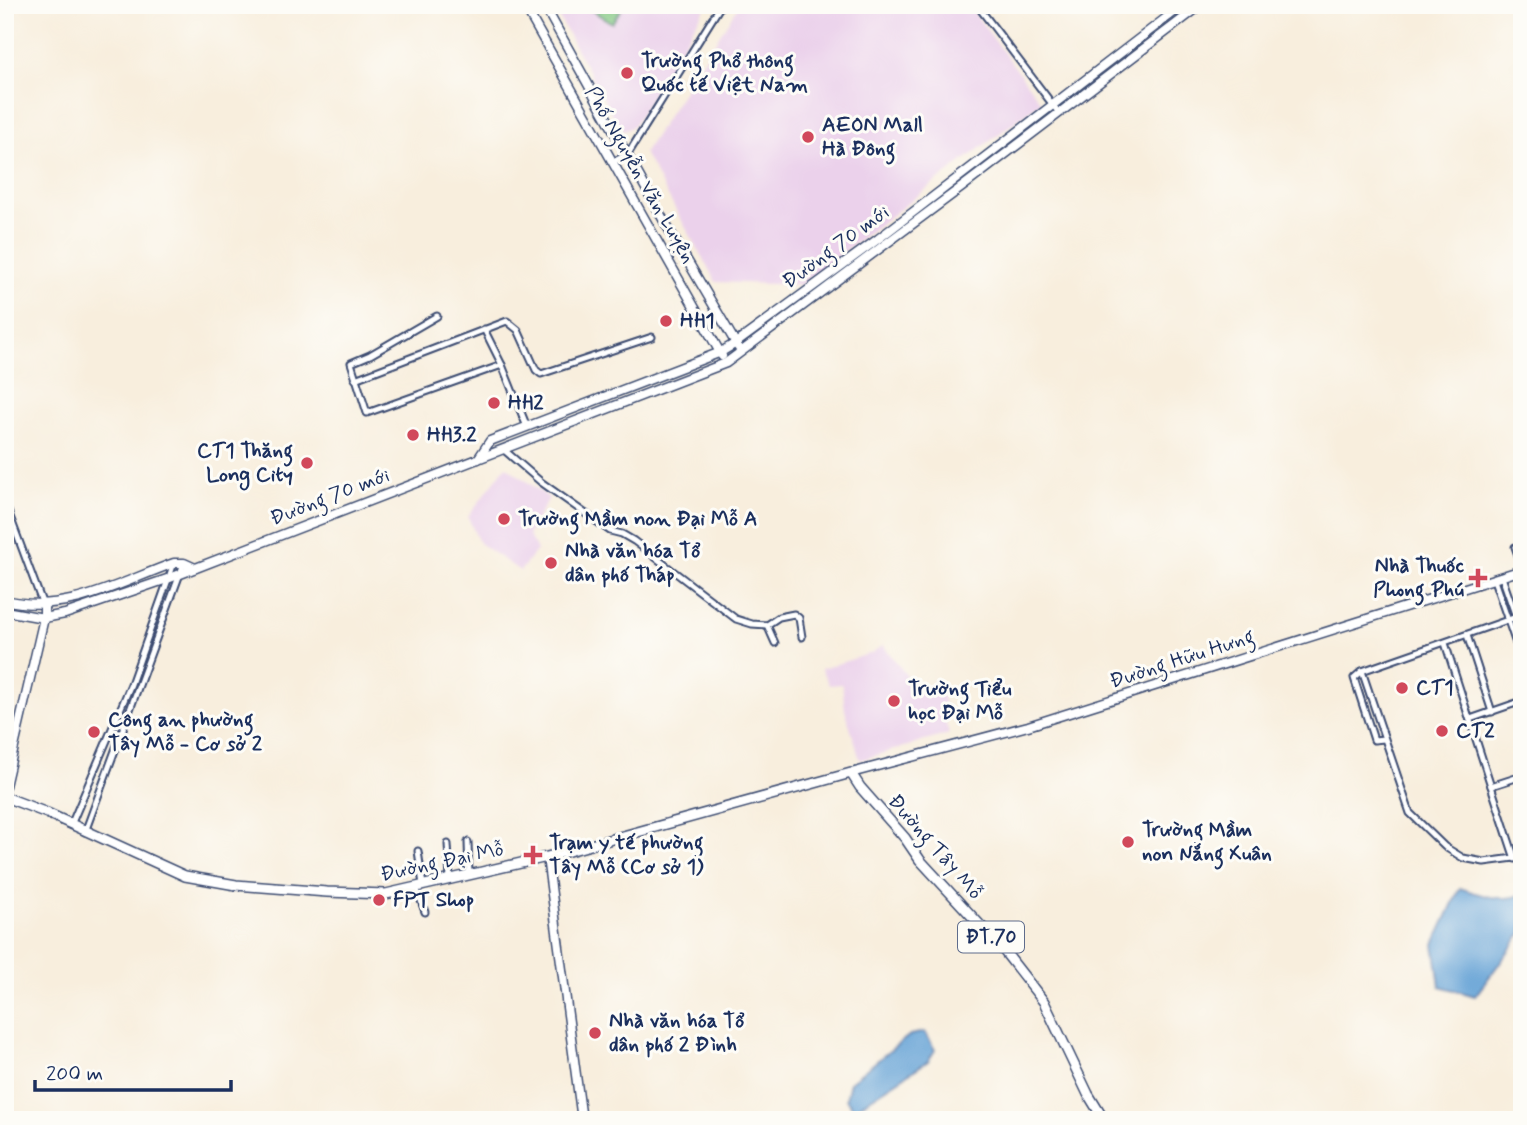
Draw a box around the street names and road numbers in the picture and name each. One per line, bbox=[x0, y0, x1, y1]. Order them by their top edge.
street label: Phố Nguyễn Văn Luyện bbox=[576, 81, 702, 270]
street label: Đường 70 mới bbox=[777, 198, 897, 297]
street label: Đường 70 mới bbox=[266, 461, 395, 535]
street label: Đường Hữu Hưng bbox=[1106, 622, 1259, 698]
street label: Đường Tây Mỗ bbox=[880, 788, 989, 907]
street label: Đường Đại Mỗ bbox=[378, 835, 507, 891]
road number: ĐT.70 bbox=[958, 922, 1024, 953]

